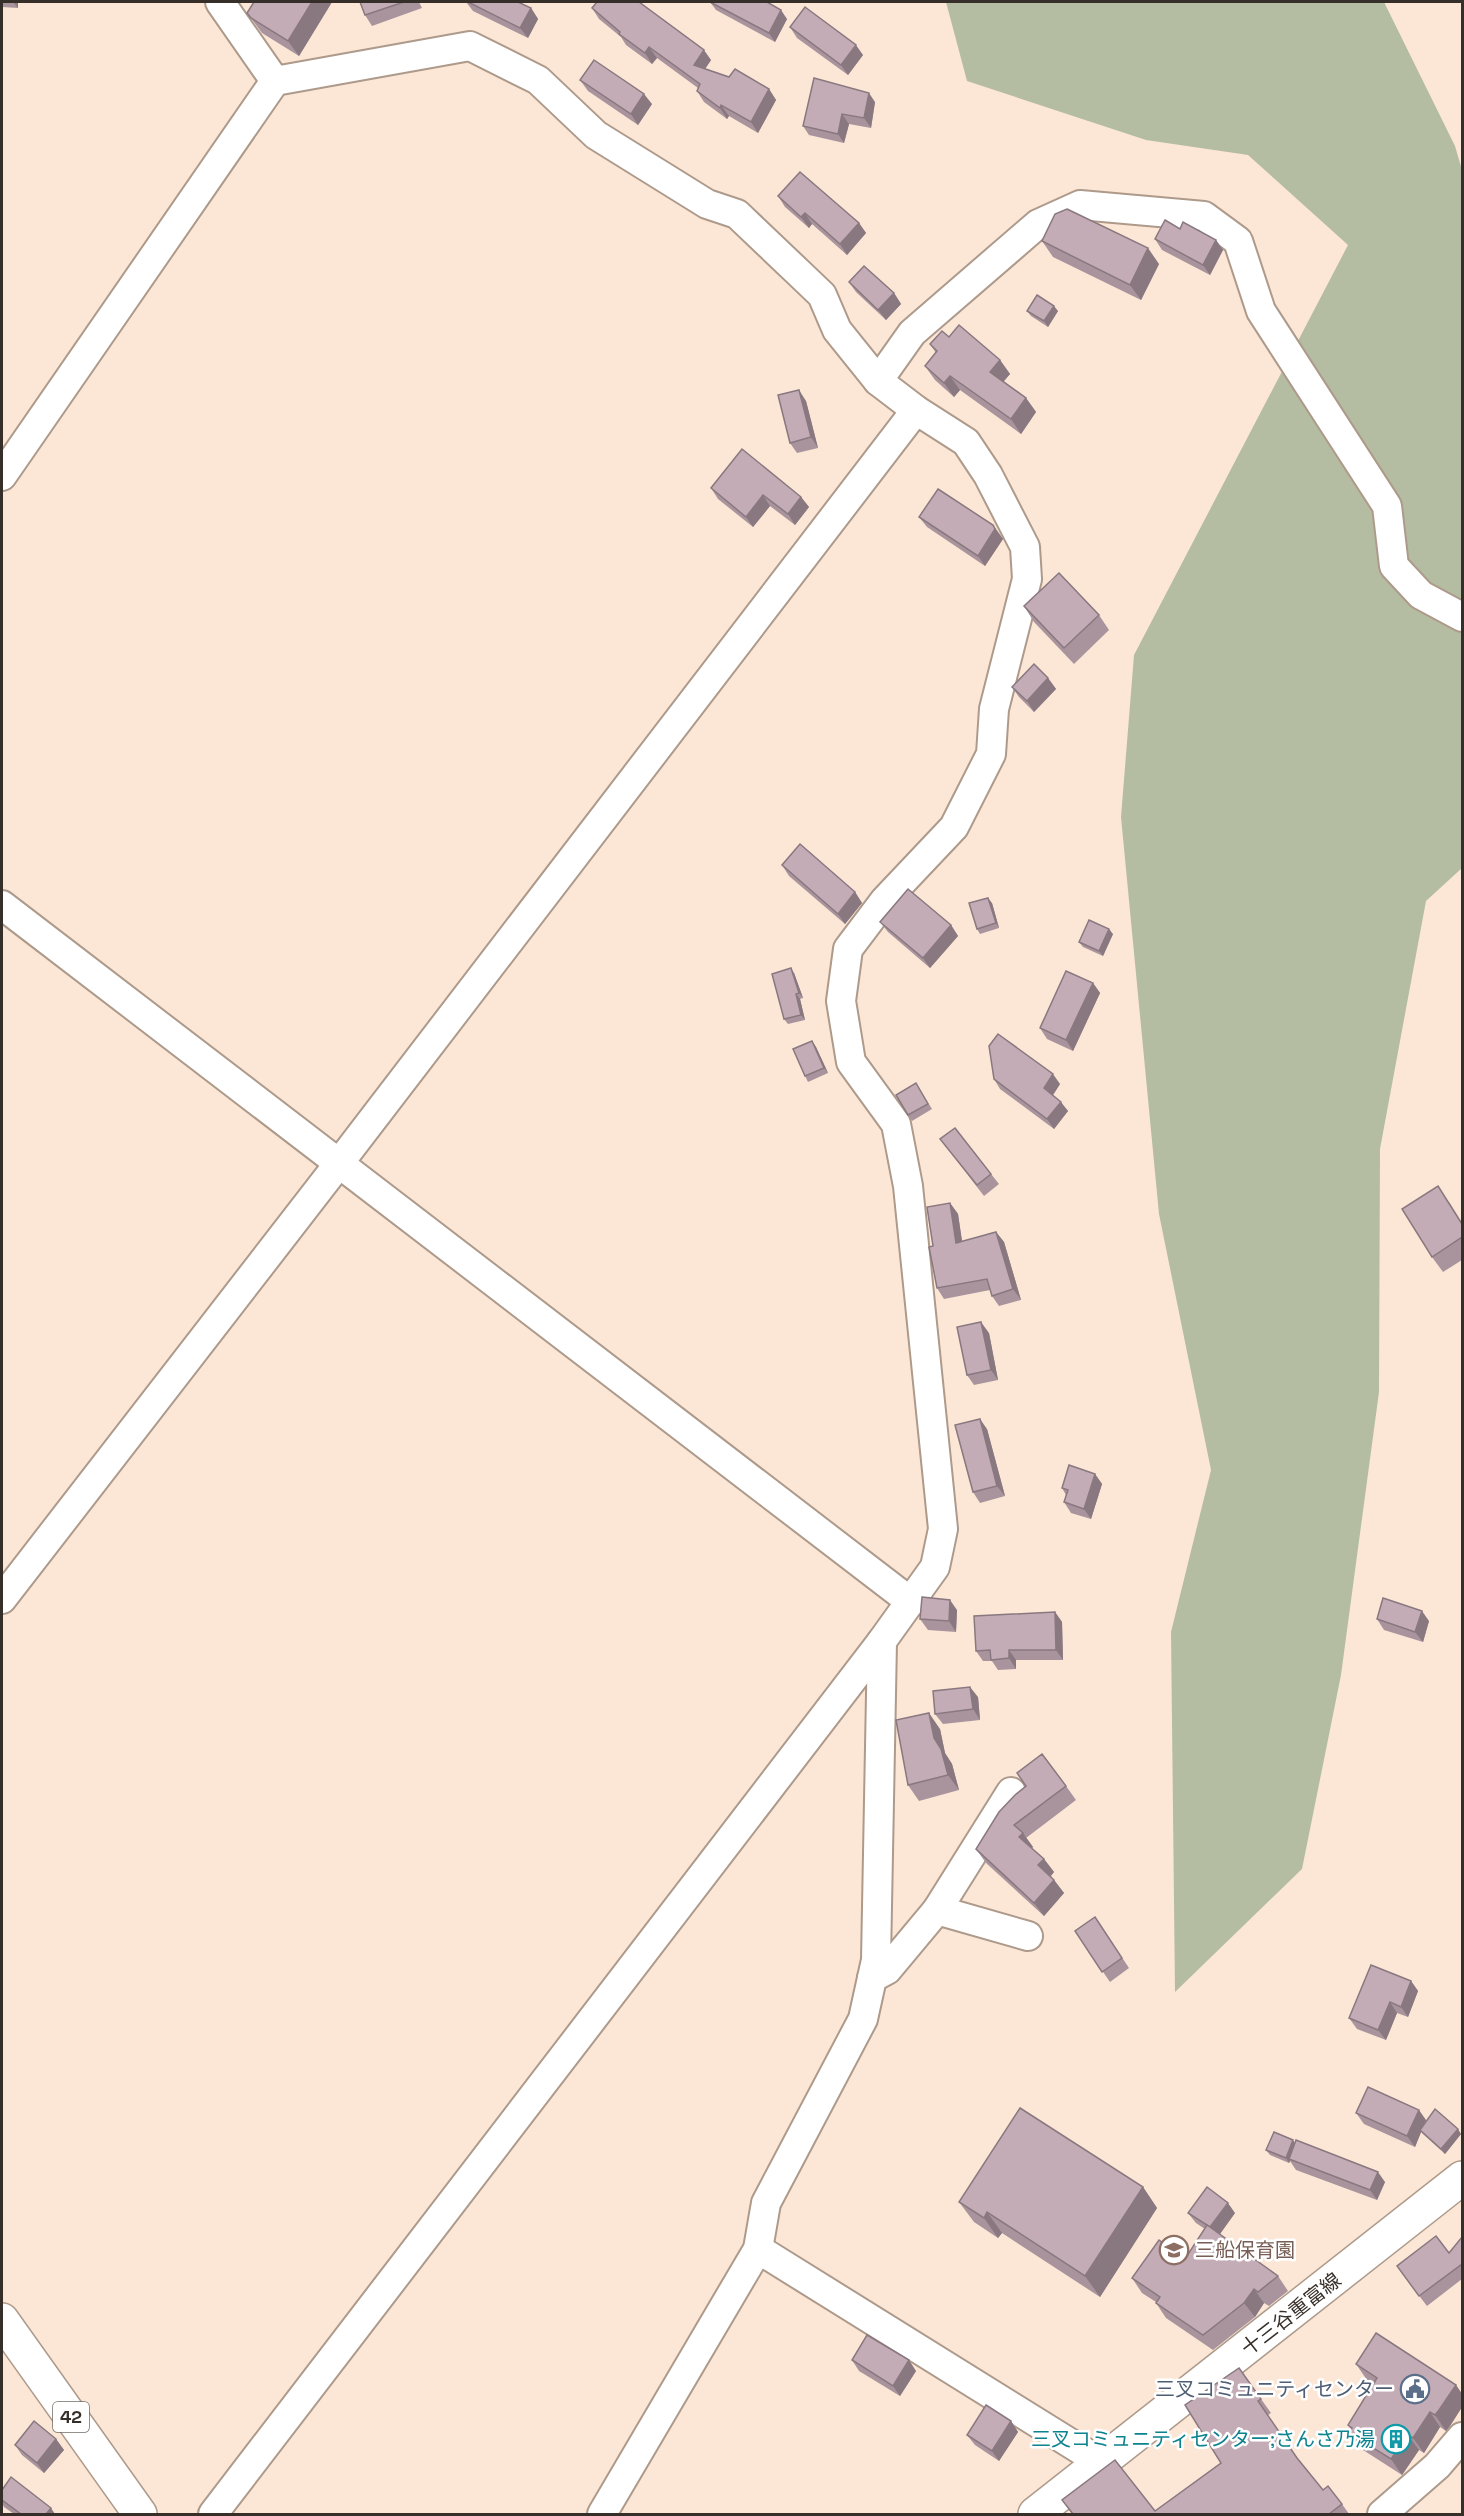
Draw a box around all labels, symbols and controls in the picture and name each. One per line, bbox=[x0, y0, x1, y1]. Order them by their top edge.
school or university icon: 三船保育園 bbox=[1158, 2234, 1190, 2266]
place label: 三船保育園 bbox=[1195, 2237, 1295, 2263]
street label: 十三谷重富線 bbox=[1236, 2267, 1346, 2361]
public building icon: 三叉コミュニティセンター bbox=[1399, 2373, 1431, 2405]
place label: 三叉コミュニティセンター bbox=[1155, 2376, 1394, 2402]
road number: 42 bbox=[53, 2402, 89, 2432]
building icon: 三叉コミュニティセンター;さんさ乃湯 bbox=[1380, 2423, 1412, 2455]
place label: 三叉コミュニティセンター;さんさ乃湯 bbox=[1031, 2426, 1375, 2452]

